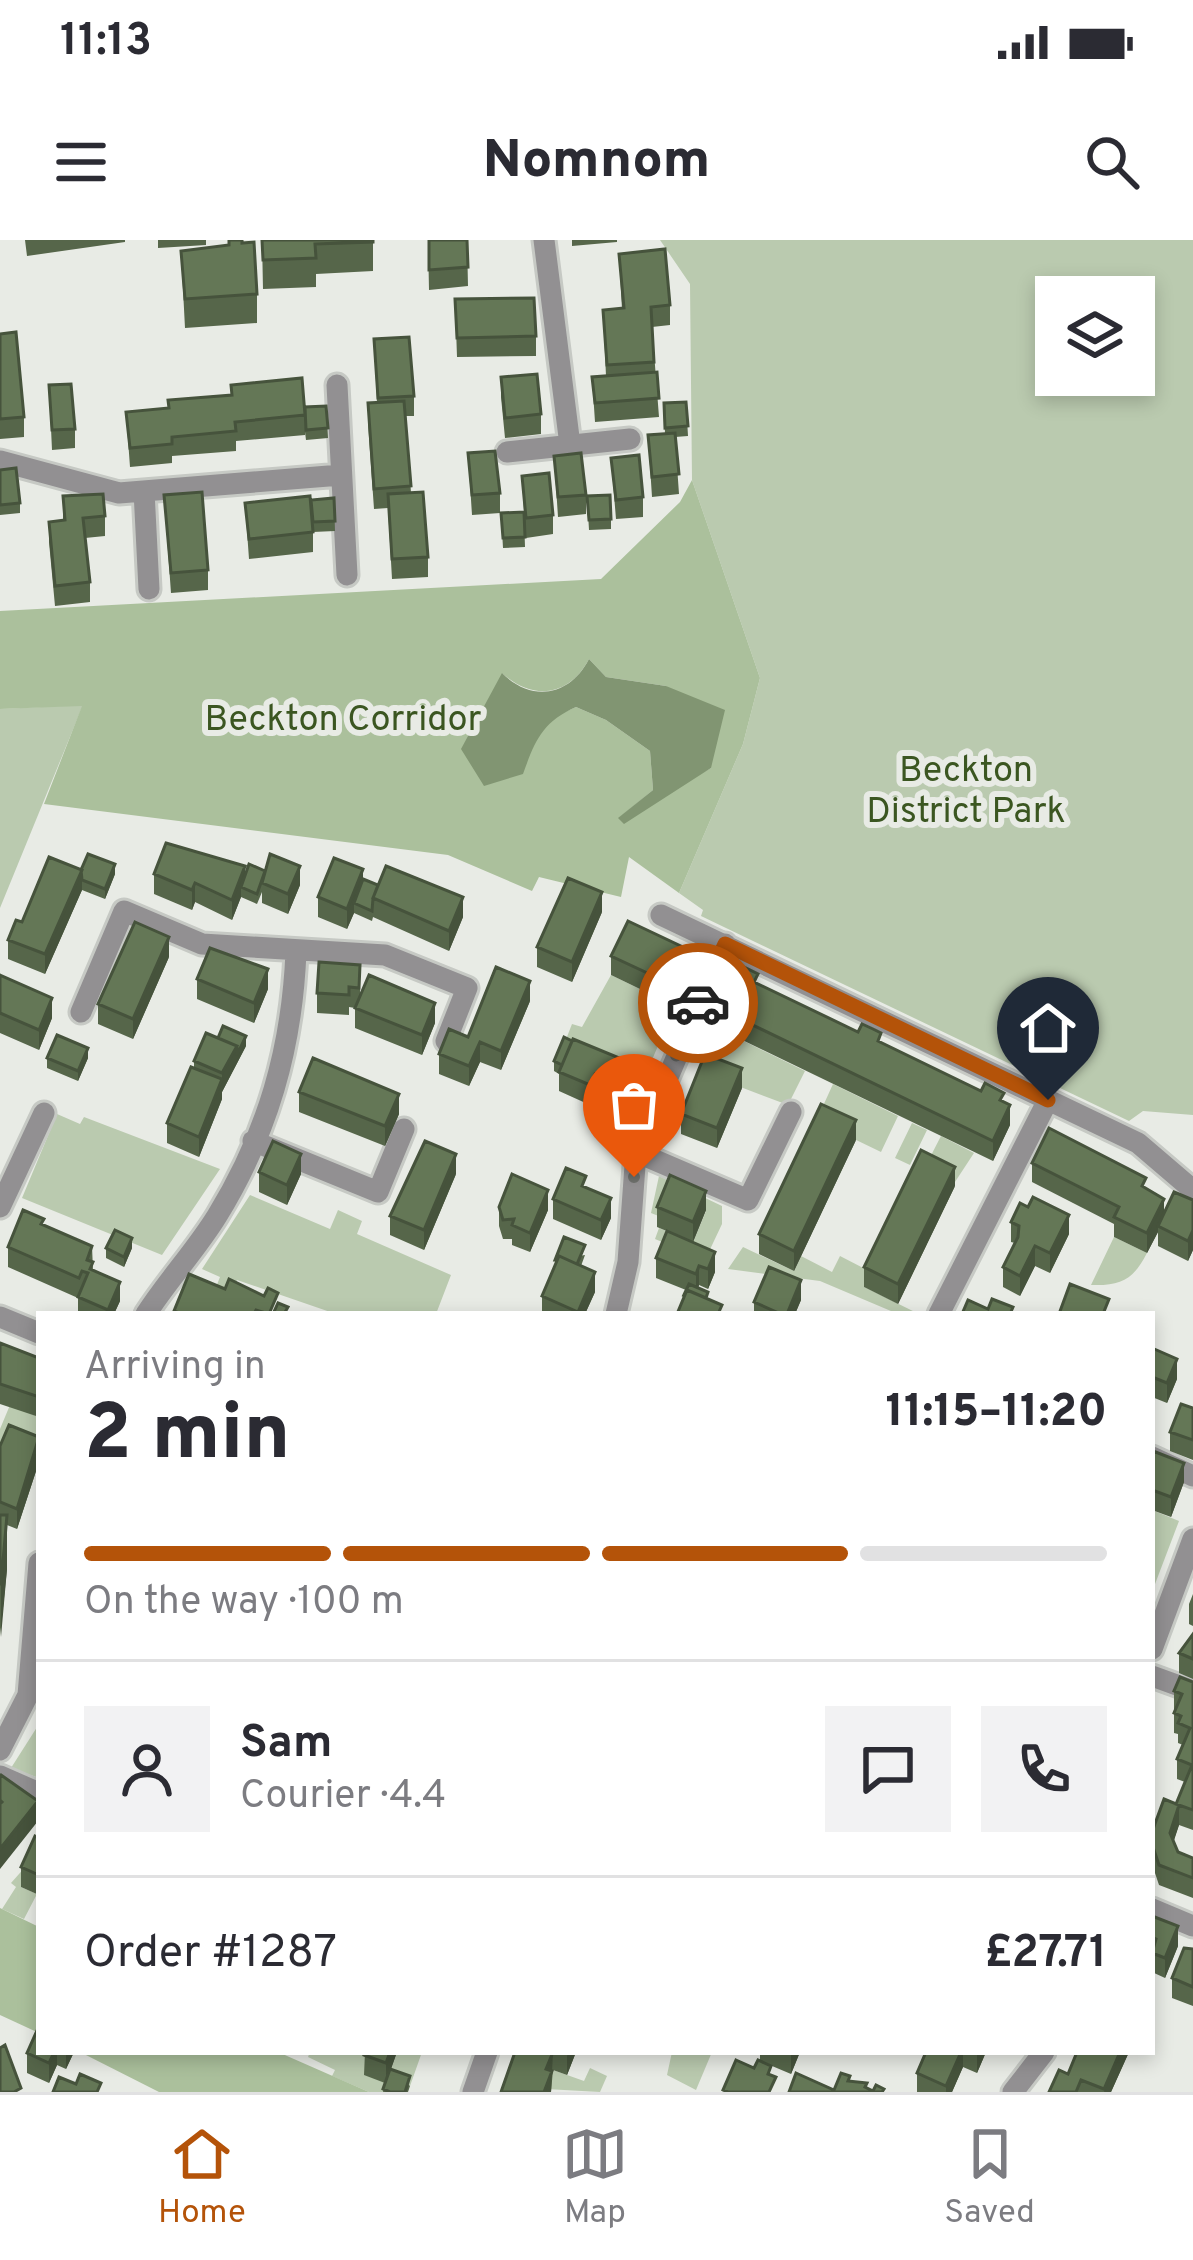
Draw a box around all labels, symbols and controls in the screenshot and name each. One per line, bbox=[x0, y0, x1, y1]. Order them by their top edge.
text: 11:13 bbox=[60, 14, 152, 71]
text: Nomnom bbox=[483, 128, 710, 197]
icon: menu bbox=[48, 129, 114, 195]
icon: search bbox=[1079, 129, 1145, 195]
map controls bbox=[1035, 276, 1155, 396]
button: layers bbox=[1035, 276, 1155, 396]
park label: Beckton Corridor bbox=[205, 698, 481, 744]
park label: Beckton District Park bbox=[866, 749, 1066, 836]
courier bbox=[638, 943, 758, 1063]
icon: car bbox=[665, 970, 731, 1036]
pin bbox=[997, 977, 1099, 1100]
icon: home bbox=[1015, 995, 1081, 1061]
pin bbox=[583, 1054, 685, 1177]
icon: bag bbox=[601, 1072, 667, 1138]
text: Arriving in bbox=[84, 1344, 266, 1393]
text: 11:15–11:20 bbox=[885, 1385, 1107, 1442]
text: 2 min bbox=[84, 1388, 290, 1487]
text: On the way · 100 m bbox=[84, 1579, 404, 1628]
button: person bbox=[84, 1706, 210, 1832]
button: chat bbox=[825, 1706, 951, 1832]
button: phone bbox=[981, 1706, 1107, 1832]
text: Sam bbox=[240, 1716, 332, 1773]
text: Courier · 4.4 bbox=[240, 1773, 446, 1822]
text: Order #1287 bbox=[84, 1926, 337, 1983]
text: £27.71 bbox=[984, 1926, 1107, 1983]
tab: Home bbox=[158, 2121, 246, 2235]
tab: Map bbox=[562, 2121, 628, 2235]
tab: Saved bbox=[944, 2121, 1035, 2235]

